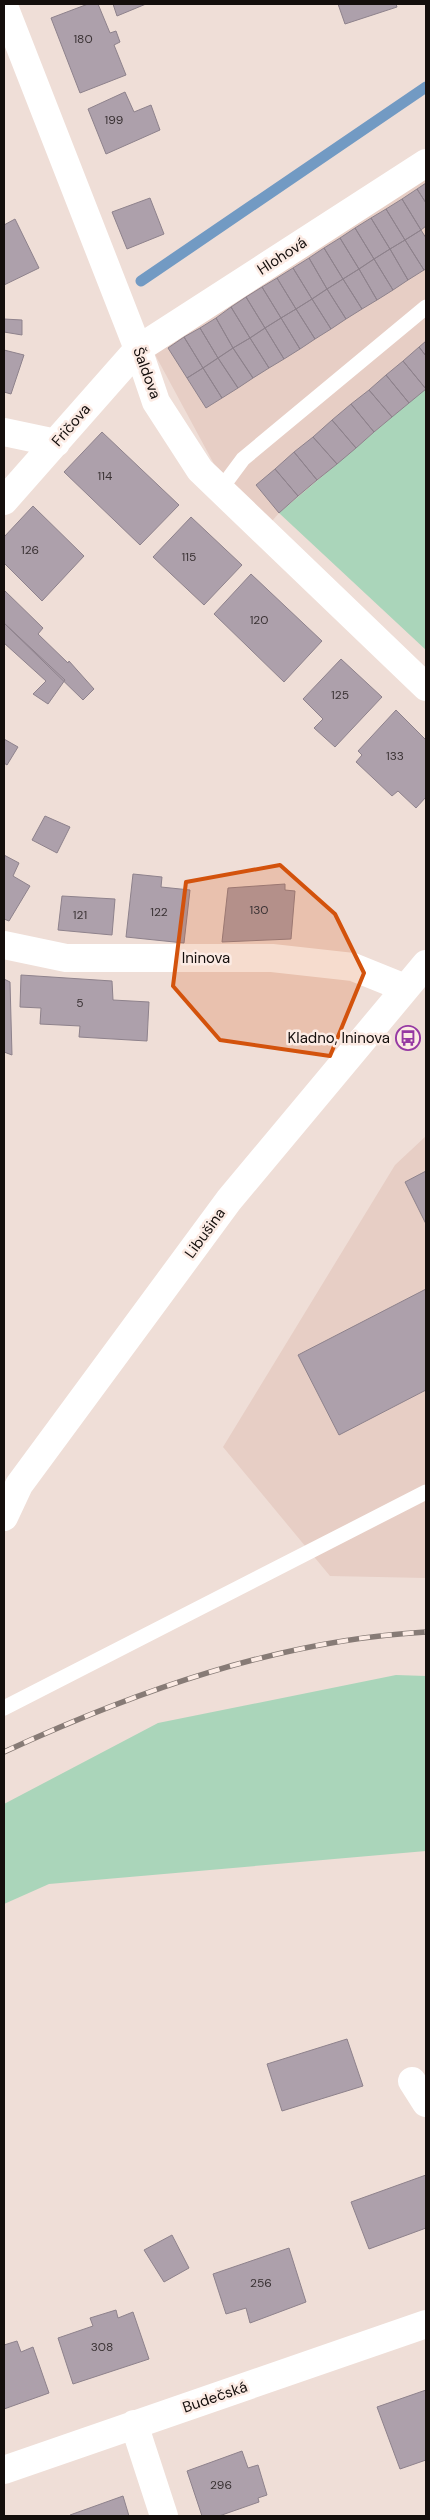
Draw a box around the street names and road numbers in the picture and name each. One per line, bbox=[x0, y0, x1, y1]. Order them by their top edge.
street label: Hlohová bbox=[253, 233, 311, 279]
street label: Šaldova bbox=[128, 344, 166, 402]
street label: Fričova bbox=[47, 400, 95, 450]
street label: Ininova bbox=[182, 948, 230, 968]
street label: Libušina bbox=[180, 1204, 230, 1262]
street label: Budečská bbox=[180, 2377, 250, 2417]

